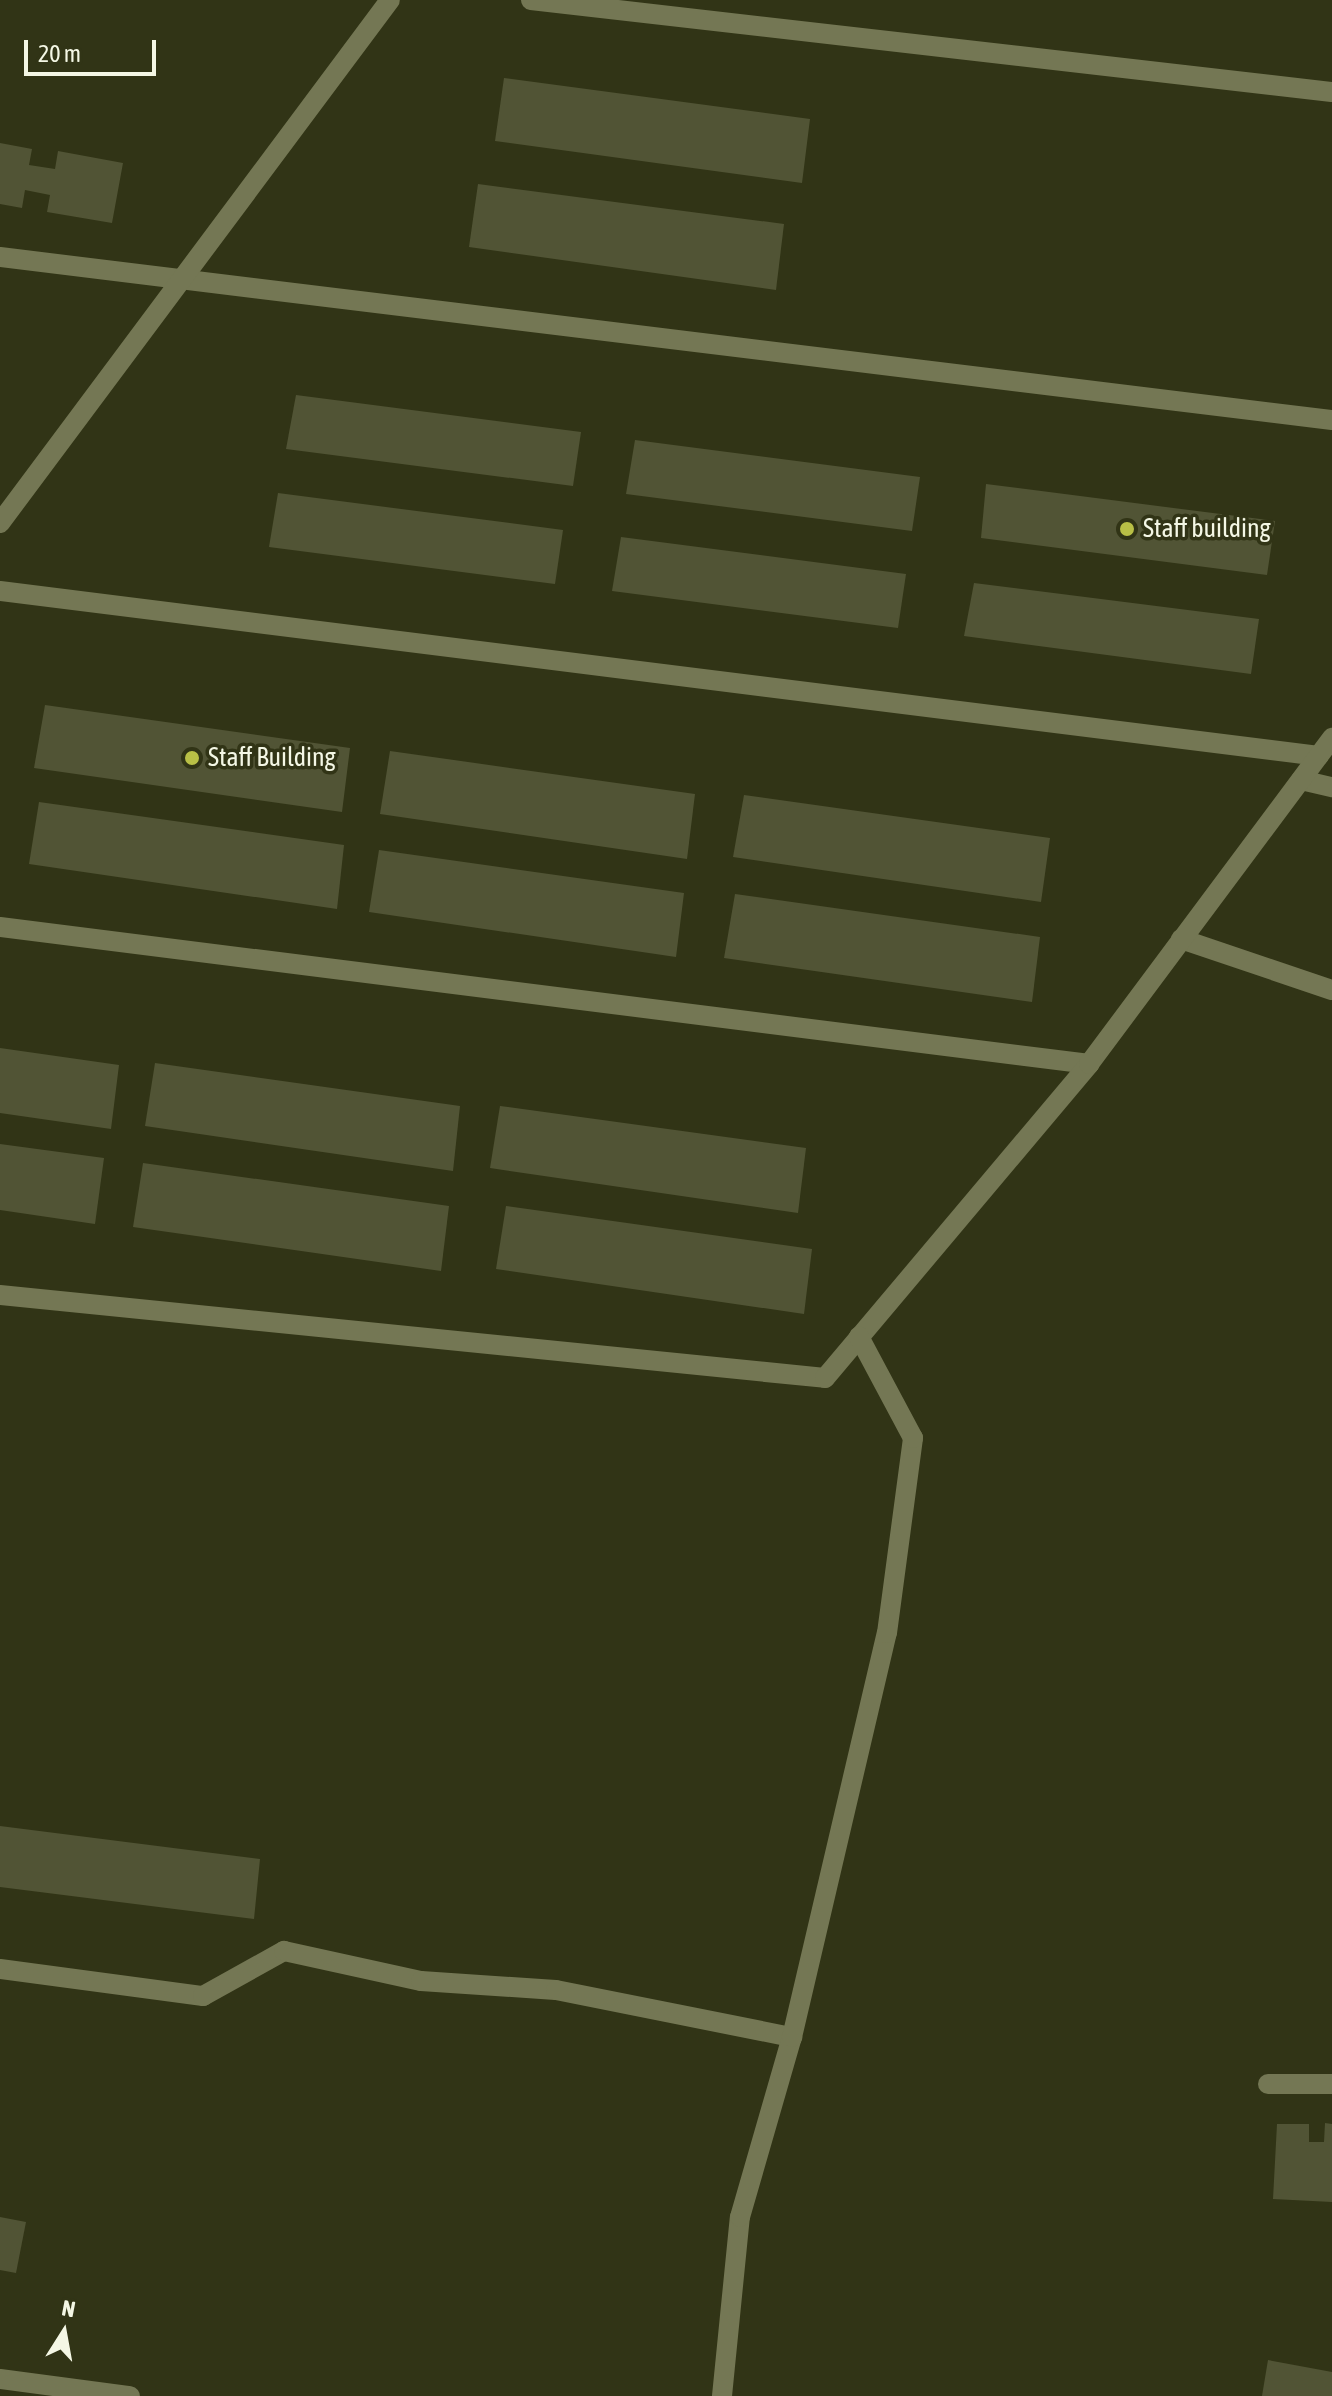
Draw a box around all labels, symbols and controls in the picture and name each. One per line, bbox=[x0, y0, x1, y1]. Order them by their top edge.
scale bar bbox=[28, 24, 160, 74]
text: 20 m bbox=[38, 40, 81, 67]
place label: Staff building bbox=[1143, 513, 1271, 545]
marker: Staff building bbox=[1118, 520, 1136, 538]
place label: Staff Building bbox=[208, 742, 336, 774]
marker: Staff Building bbox=[183, 749, 201, 767]
north arrow bbox=[24, 2292, 104, 2372]
text: N bbox=[60, 2294, 77, 2322]

